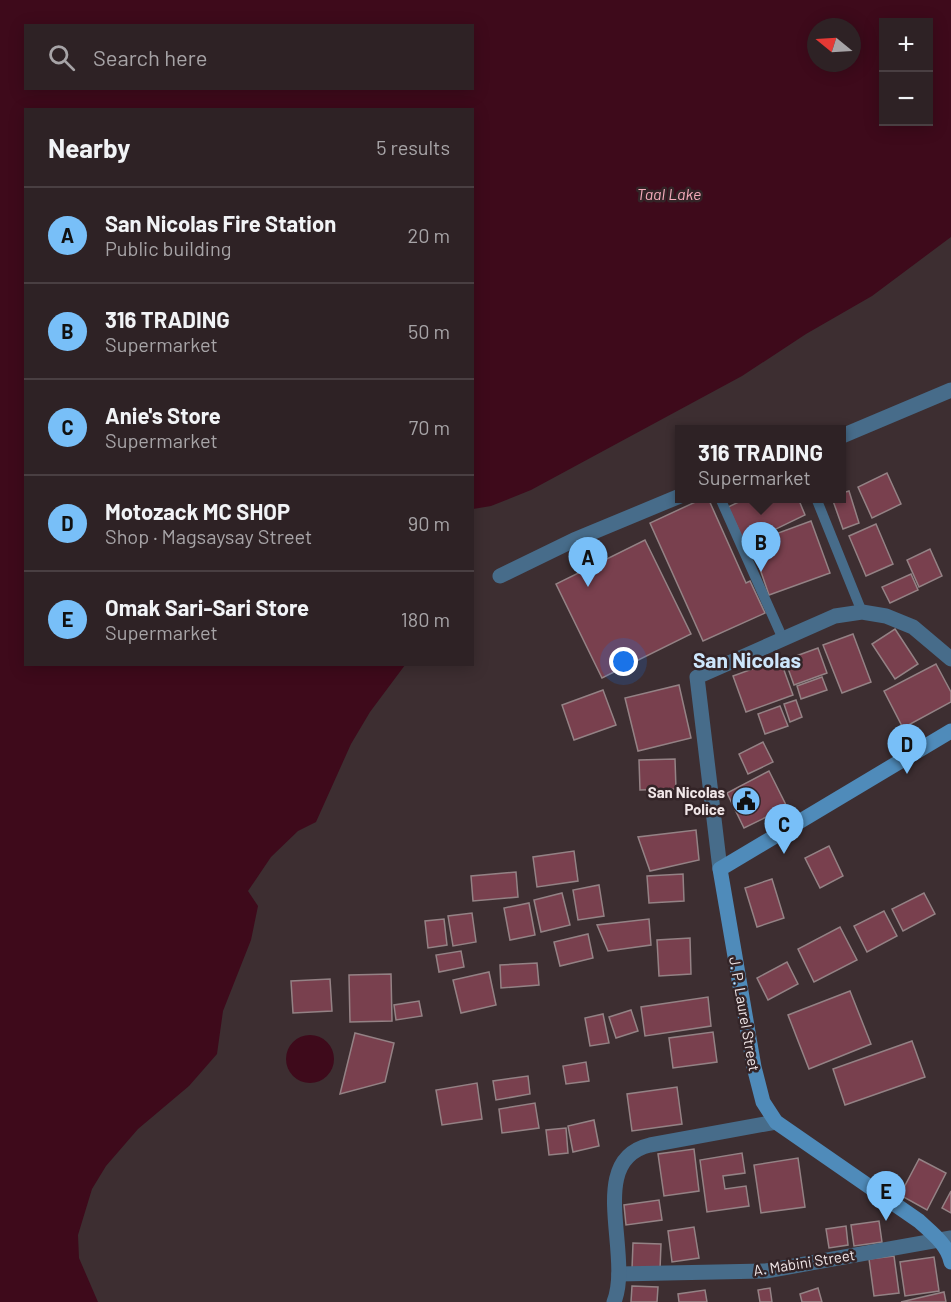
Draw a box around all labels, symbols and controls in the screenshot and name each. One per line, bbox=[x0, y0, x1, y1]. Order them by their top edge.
north arrow bbox=[807, 18, 861, 72]
map controls bbox=[879, 18, 933, 126]
button: + bbox=[879, 18, 933, 72]
search box bbox=[24, 24, 474, 90]
icon: search bbox=[45, 41, 78, 74]
text: Search here bbox=[93, 44, 207, 70]
button: − bbox=[879, 72, 933, 126]
text: Nearby bbox=[48, 132, 130, 163]
text: 5 results bbox=[376, 135, 450, 159]
water label: Taal Lake bbox=[637, 184, 701, 203]
text: San Nicolas Fire Station bbox=[105, 210, 336, 236]
text: A bbox=[61, 223, 74, 247]
text: 20 m bbox=[407, 223, 450, 247]
text: Public building bbox=[105, 236, 231, 260]
text: 316 TRADING bbox=[105, 306, 230, 332]
text: B bbox=[61, 319, 74, 343]
text: 50 m bbox=[408, 319, 450, 343]
text: Supermarket bbox=[105, 332, 218, 356]
text: Anie's Store bbox=[105, 402, 221, 428]
text: C bbox=[61, 415, 74, 439]
text: 70 m bbox=[409, 415, 450, 439]
popup bbox=[675, 425, 846, 503]
text: Supermarket bbox=[105, 428, 218, 452]
text: 316 TRADING bbox=[698, 439, 823, 465]
text: Supermarket bbox=[698, 465, 811, 489]
text: Motozack MC SHOP bbox=[105, 498, 290, 524]
text: D bbox=[61, 511, 74, 535]
text: 90 m bbox=[408, 511, 450, 535]
pin: B bbox=[742, 522, 780, 572]
text: Shop · Magsaysay Street bbox=[105, 524, 312, 548]
pin: A bbox=[568, 538, 608, 587]
text: Omak Sari-Sari Store bbox=[105, 594, 309, 620]
text: E bbox=[62, 607, 73, 631]
text: 180 m bbox=[401, 607, 450, 631]
text: Supermarket bbox=[105, 620, 218, 644]
your location bbox=[609, 647, 638, 676]
district label: San Nicolas bbox=[693, 647, 801, 672]
pin: D bbox=[888, 724, 926, 774]
place label: San Nicolas Police bbox=[648, 783, 725, 818]
public building icon: San Nicolas Police bbox=[730, 785, 762, 817]
pin: C bbox=[764, 804, 804, 854]
street label: J. P. Laurel Street bbox=[726, 955, 764, 1073]
pin: E bbox=[866, 1172, 906, 1221]
street label: A. Mabini Street bbox=[752, 1245, 856, 1279]

